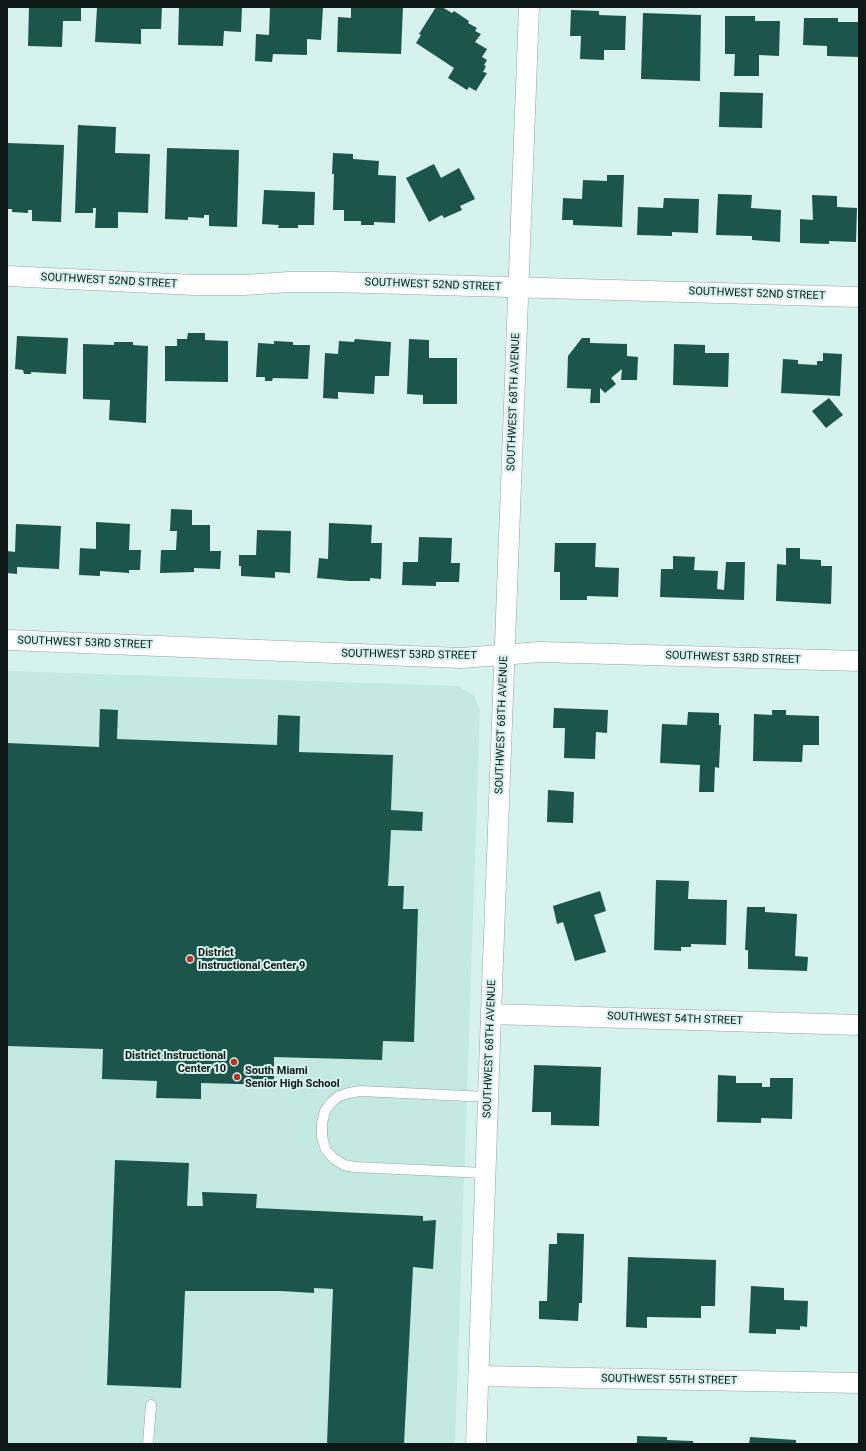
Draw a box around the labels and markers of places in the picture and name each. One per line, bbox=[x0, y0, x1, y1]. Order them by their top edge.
place label: District Instructional Center 9 bbox=[198, 946, 305, 972]
marker: District Instructional Center 9 bbox=[185, 954, 195, 964]
place label: District Instructional Center 10 bbox=[125, 1049, 226, 1075]
marker: District Instructional Center 10 bbox=[229, 1057, 239, 1067]
place label: South Miami Senior High School bbox=[245, 1064, 340, 1090]
marker: South Miami Senior High School bbox=[232, 1072, 242, 1082]

